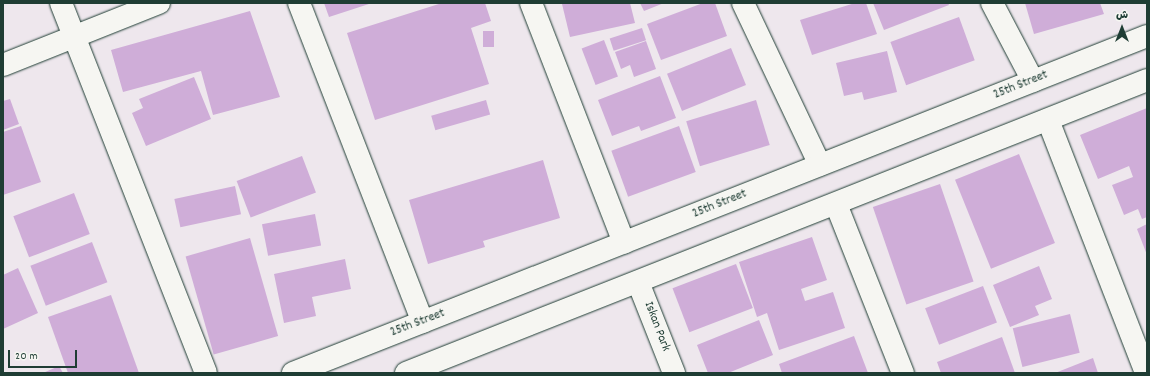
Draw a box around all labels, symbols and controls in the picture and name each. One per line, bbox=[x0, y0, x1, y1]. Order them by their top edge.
north arrow bbox=[1102, 8, 1142, 48]
text: ش bbox=[1116, 8, 1128, 24]
street label: 25th Street bbox=[992, 68, 1050, 104]
street label: 25th Street bbox=[691, 187, 749, 223]
street label: Iskan Park bbox=[639, 300, 673, 354]
street label: 25th Street bbox=[389, 307, 447, 341]
scale bar bbox=[10, 342, 79, 368]
text: 20 m bbox=[15, 348, 38, 365]

